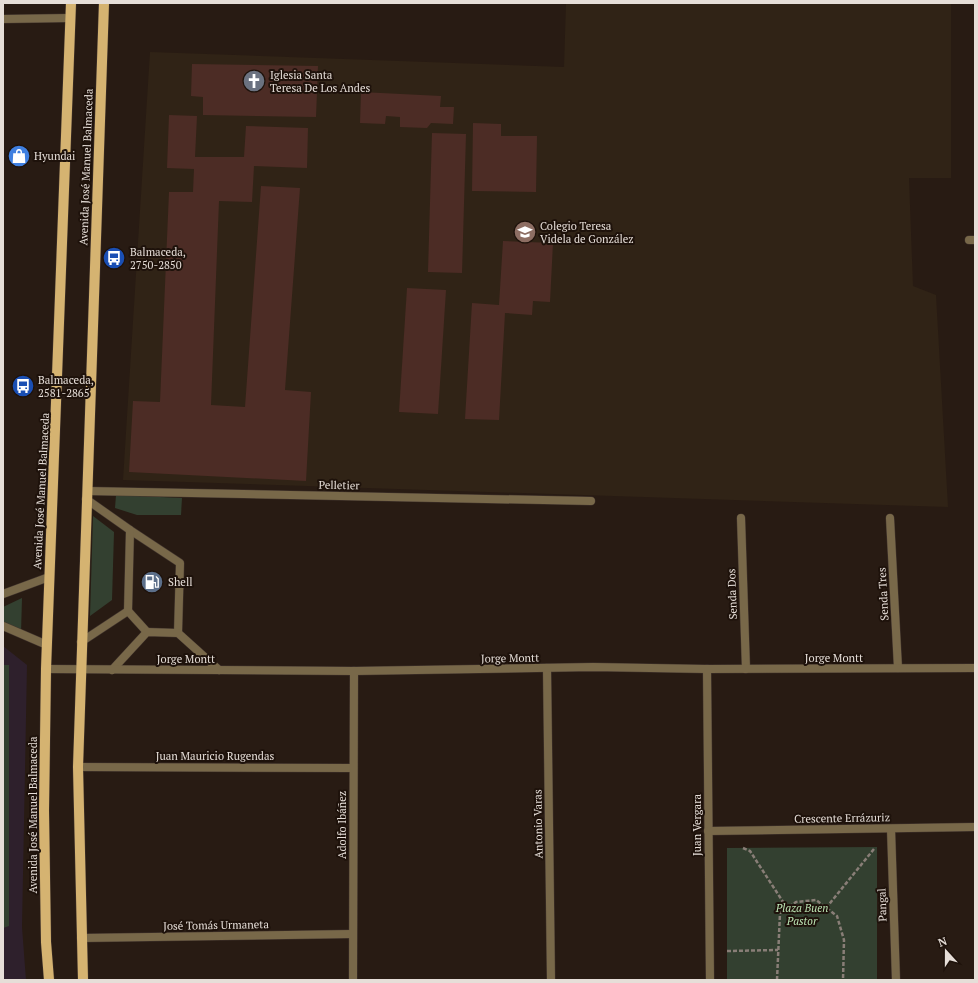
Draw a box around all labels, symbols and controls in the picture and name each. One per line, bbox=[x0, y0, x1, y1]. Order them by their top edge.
church icon: Iglesia Santa Teresa De Los Andes bbox=[241, 68, 267, 94]
place label: Iglesia Santa Teresa De Los Andes bbox=[270, 68, 370, 95]
street label: Avenida José Manuel Balmaceda bbox=[76, 88, 96, 246]
shop icon: Hyundai bbox=[6, 143, 32, 169]
place label: Hyundai bbox=[34, 149, 75, 163]
school or university icon: Colegio Teresa Videla de González bbox=[512, 219, 538, 245]
place label: Colegio Teresa Videla de González bbox=[540, 219, 634, 246]
bus stop icon: Balmaceda, 2750-2850 bbox=[101, 245, 127, 271]
place label: Balmaceda, 2750-2850 bbox=[130, 245, 186, 272]
bus stop icon: Balmaceda, 2581-2865 bbox=[10, 373, 36, 399]
place label: Balmaceda, 2581-2865 bbox=[38, 373, 94, 400]
street label: Avenida José Manuel Balmaceda bbox=[30, 412, 52, 570]
street label: Pelletier bbox=[318, 478, 360, 492]
street label: Senda Tres bbox=[875, 567, 891, 621]
street label: Senda Dos bbox=[724, 568, 740, 620]
fuel station icon: Shell bbox=[139, 569, 165, 595]
place label: Shell bbox=[168, 575, 193, 589]
street label: Jorge Montt bbox=[481, 650, 539, 666]
street label: Jorge Montt bbox=[805, 651, 863, 665]
street label: Jorge Montt bbox=[157, 652, 215, 666]
street label: Avenida José Manuel Balmaceda bbox=[26, 736, 40, 893]
street label: Juan Mauricio Rugendas bbox=[156, 749, 275, 763]
street label: Antonio Varas bbox=[530, 789, 546, 859]
street label: Adolfo Ibáñez bbox=[335, 791, 349, 859]
street label: Juan Vergara bbox=[690, 794, 704, 856]
street label: Crescente Errázuriz bbox=[794, 810, 890, 826]
street label: Pangal bbox=[874, 888, 890, 922]
park label: Plaza Buen Pastor bbox=[775, 901, 828, 928]
street label: José Tomás Urmaneta bbox=[163, 917, 269, 933]
north arrow bbox=[926, 931, 966, 971]
text: N bbox=[936, 933, 949, 950]

